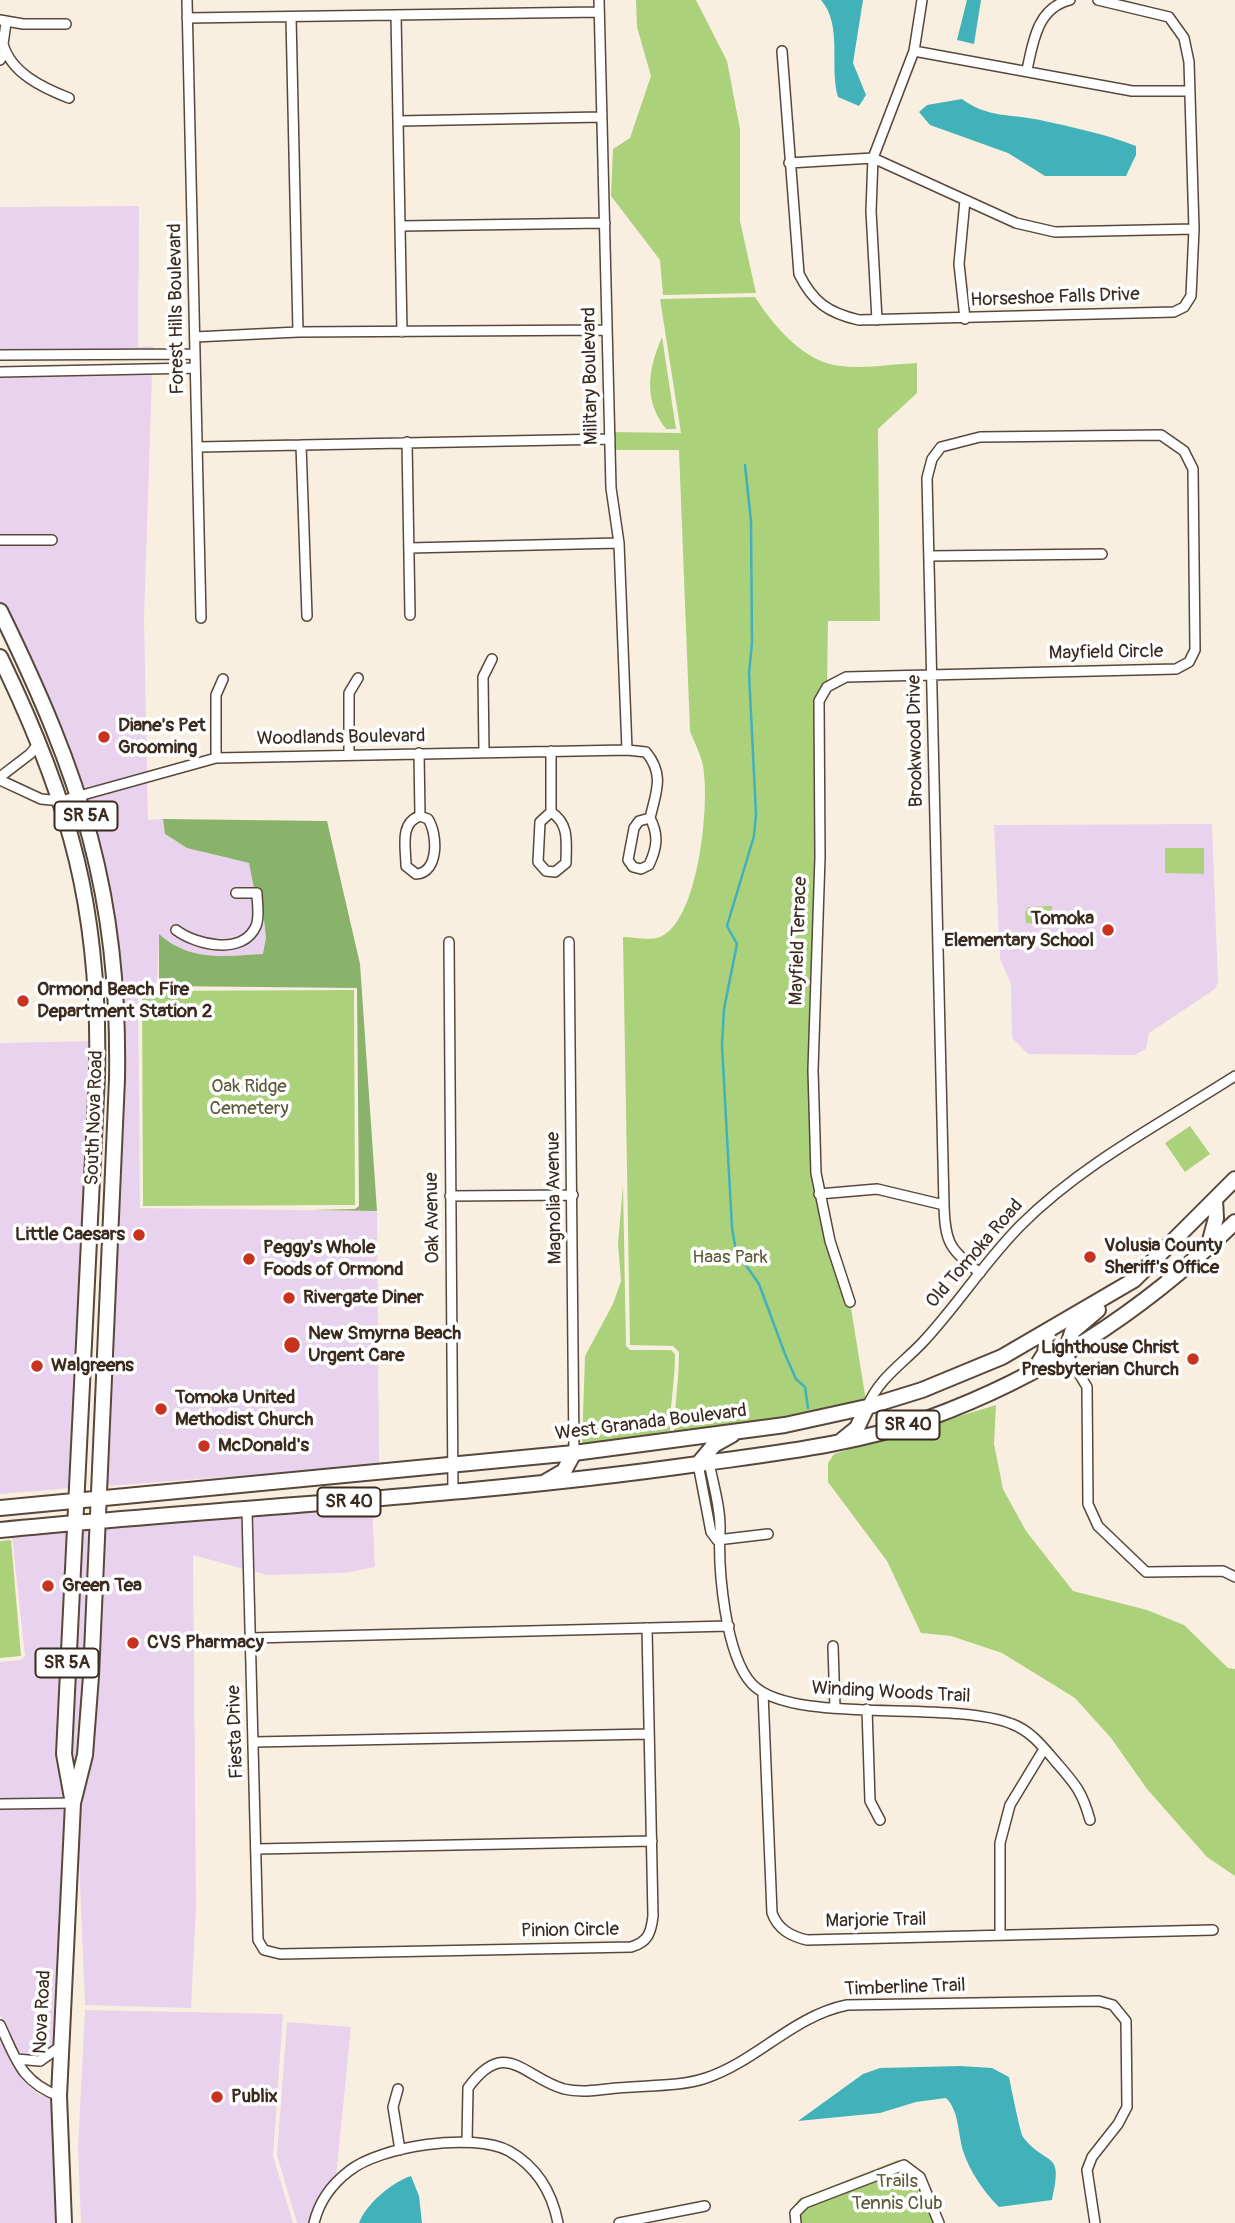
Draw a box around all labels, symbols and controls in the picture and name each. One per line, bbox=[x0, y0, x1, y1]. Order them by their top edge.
street label: Forest Hills Boulevard bbox=[164, 223, 190, 395]
street label: Horseshoe Falls Drive bbox=[970, 284, 1140, 312]
street label: Military Boulevard bbox=[578, 307, 604, 445]
street label: Mayfield Circle bbox=[1049, 641, 1163, 665]
street label: Brookwood Drive bbox=[903, 674, 929, 808]
place label: Diane's Pet Grooming bbox=[118, 715, 206, 759]
street label: Woodlands Boulevard bbox=[256, 725, 426, 751]
marker: Diane's Pet Grooming bbox=[96, 729, 112, 745]
road number: SR 5A bbox=[55, 802, 118, 830]
street label: Mayfield Terrace bbox=[785, 876, 813, 1006]
place label: Tomoka Elementary School bbox=[944, 908, 1094, 952]
marker: Tomoka Elementary School bbox=[1100, 922, 1116, 938]
place label: Ormond Beach Fire Department Station 2 bbox=[37, 979, 212, 1023]
marker: Ormond Beach Fire Department Station 2 bbox=[15, 993, 31, 1009]
street label: South Nova Road bbox=[81, 1050, 109, 1186]
park label: Oak Ridge Cemetery bbox=[209, 1076, 289, 1120]
street label: Magnolia Avenue bbox=[542, 1131, 568, 1265]
street label: Oak Avenue bbox=[421, 1172, 445, 1264]
street label: Old Tomoka Road bbox=[922, 1195, 1028, 1313]
place label: Little Caesars bbox=[15, 1224, 125, 1246]
marker: Little Caesars bbox=[131, 1227, 147, 1243]
place label: Volusia County Sheriff's Office bbox=[1104, 1235, 1222, 1279]
place label: Peggy's Whole Foods of Ormond bbox=[263, 1237, 404, 1281]
park label: Haas Park bbox=[692, 1247, 768, 1269]
marker: Volusia County Sheriff's Office bbox=[1082, 1249, 1098, 1265]
marker: Peggy's Whole Foods of Ormond bbox=[241, 1251, 257, 1267]
place label: Rivergate Diner bbox=[303, 1287, 424, 1309]
marker: Rivergate Diner bbox=[281, 1290, 297, 1306]
place label: New Smyrna Beach Urgent Care bbox=[308, 1323, 461, 1367]
marker: New Smyrna Beach Urgent Care bbox=[282, 1335, 302, 1355]
place label: Lighthouse Christ Presbyterian Church bbox=[1021, 1337, 1179, 1381]
marker: Lighthouse Christ Presbyterian Church bbox=[1185, 1351, 1201, 1367]
place label: Walgreens bbox=[51, 1355, 134, 1377]
marker: Walgreens bbox=[29, 1358, 45, 1374]
place label: Tomoka United Methodist Church bbox=[175, 1387, 313, 1431]
street label: West Granada Boulevard bbox=[554, 1400, 748, 1446]
marker: Tomoka United Methodist Church bbox=[153, 1401, 169, 1417]
road number: SR 40 bbox=[876, 1410, 940, 1440]
place label: McDonald's bbox=[218, 1435, 309, 1457]
marker: McDonald's bbox=[196, 1438, 212, 1454]
road number: SR 40 bbox=[318, 1488, 380, 1517]
place label: Green Tea bbox=[62, 1575, 142, 1597]
marker: Green Tea bbox=[40, 1578, 56, 1594]
place label: CVS Pharmacy bbox=[147, 1632, 264, 1654]
marker: CVS Pharmacy bbox=[125, 1635, 141, 1651]
road number: SR 5A bbox=[36, 1648, 98, 1678]
street label: Winding Woods Trail bbox=[811, 1677, 971, 1709]
street label: Fiesta Drive bbox=[223, 1685, 249, 1779]
street label: Marjorie Trail bbox=[825, 1909, 927, 1933]
street label: Pinion Circle bbox=[521, 1919, 619, 1943]
street label: Nova Road bbox=[29, 1970, 57, 2054]
street label: Timberline Trail bbox=[844, 1974, 966, 2002]
place label: Publix bbox=[231, 2086, 278, 2108]
marker: Publix bbox=[209, 2089, 225, 2105]
park label: Trails Tennis Club bbox=[851, 2171, 943, 2215]

